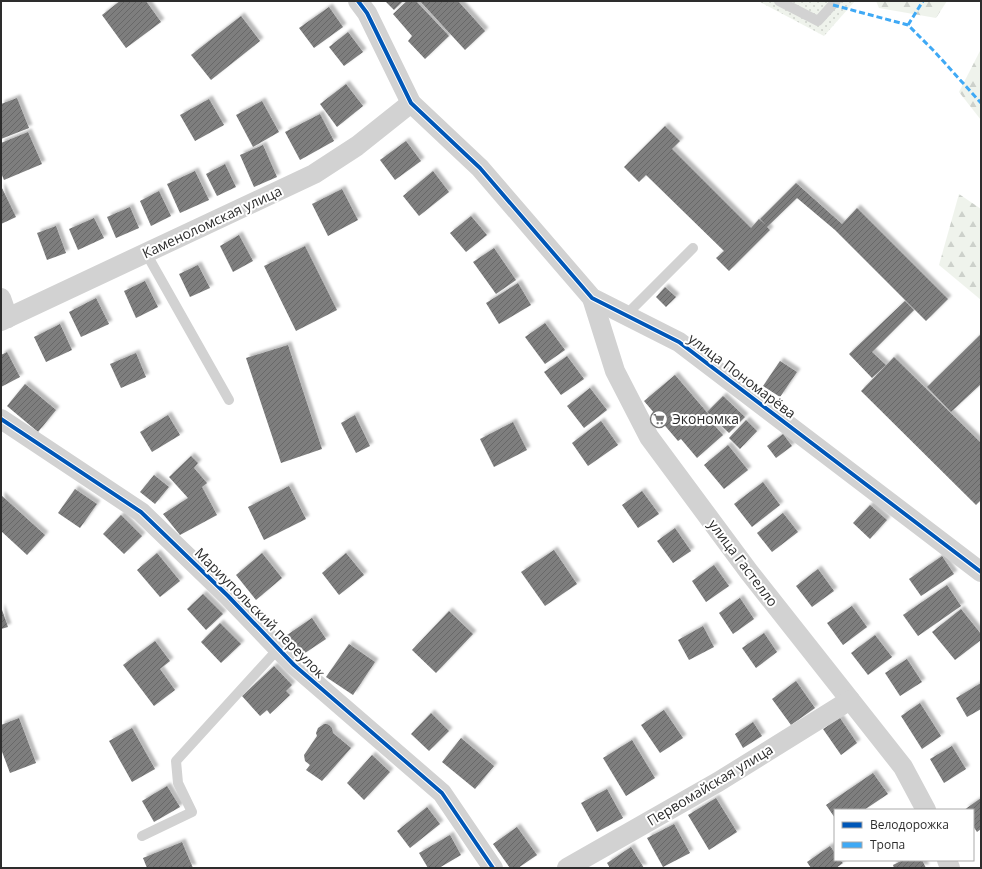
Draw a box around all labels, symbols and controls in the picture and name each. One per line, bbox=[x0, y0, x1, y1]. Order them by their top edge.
street label: Каменоломская улица bbox=[139, 181, 285, 262]
street label: улица Пономарёва bbox=[685, 329, 800, 422]
supermarket icon: Экономка bbox=[649, 409, 669, 429]
place label: Экономка bbox=[672, 409, 739, 428]
street label: улица Гастелло bbox=[704, 515, 783, 610]
street label: Мариупольский переулок bbox=[191, 543, 330, 683]
street label: Первомайская улица bbox=[643, 739, 776, 830]
legend bbox=[834, 809, 974, 861]
text: Велодорожка bbox=[870, 816, 949, 833]
text: Тропа bbox=[870, 836, 905, 853]

